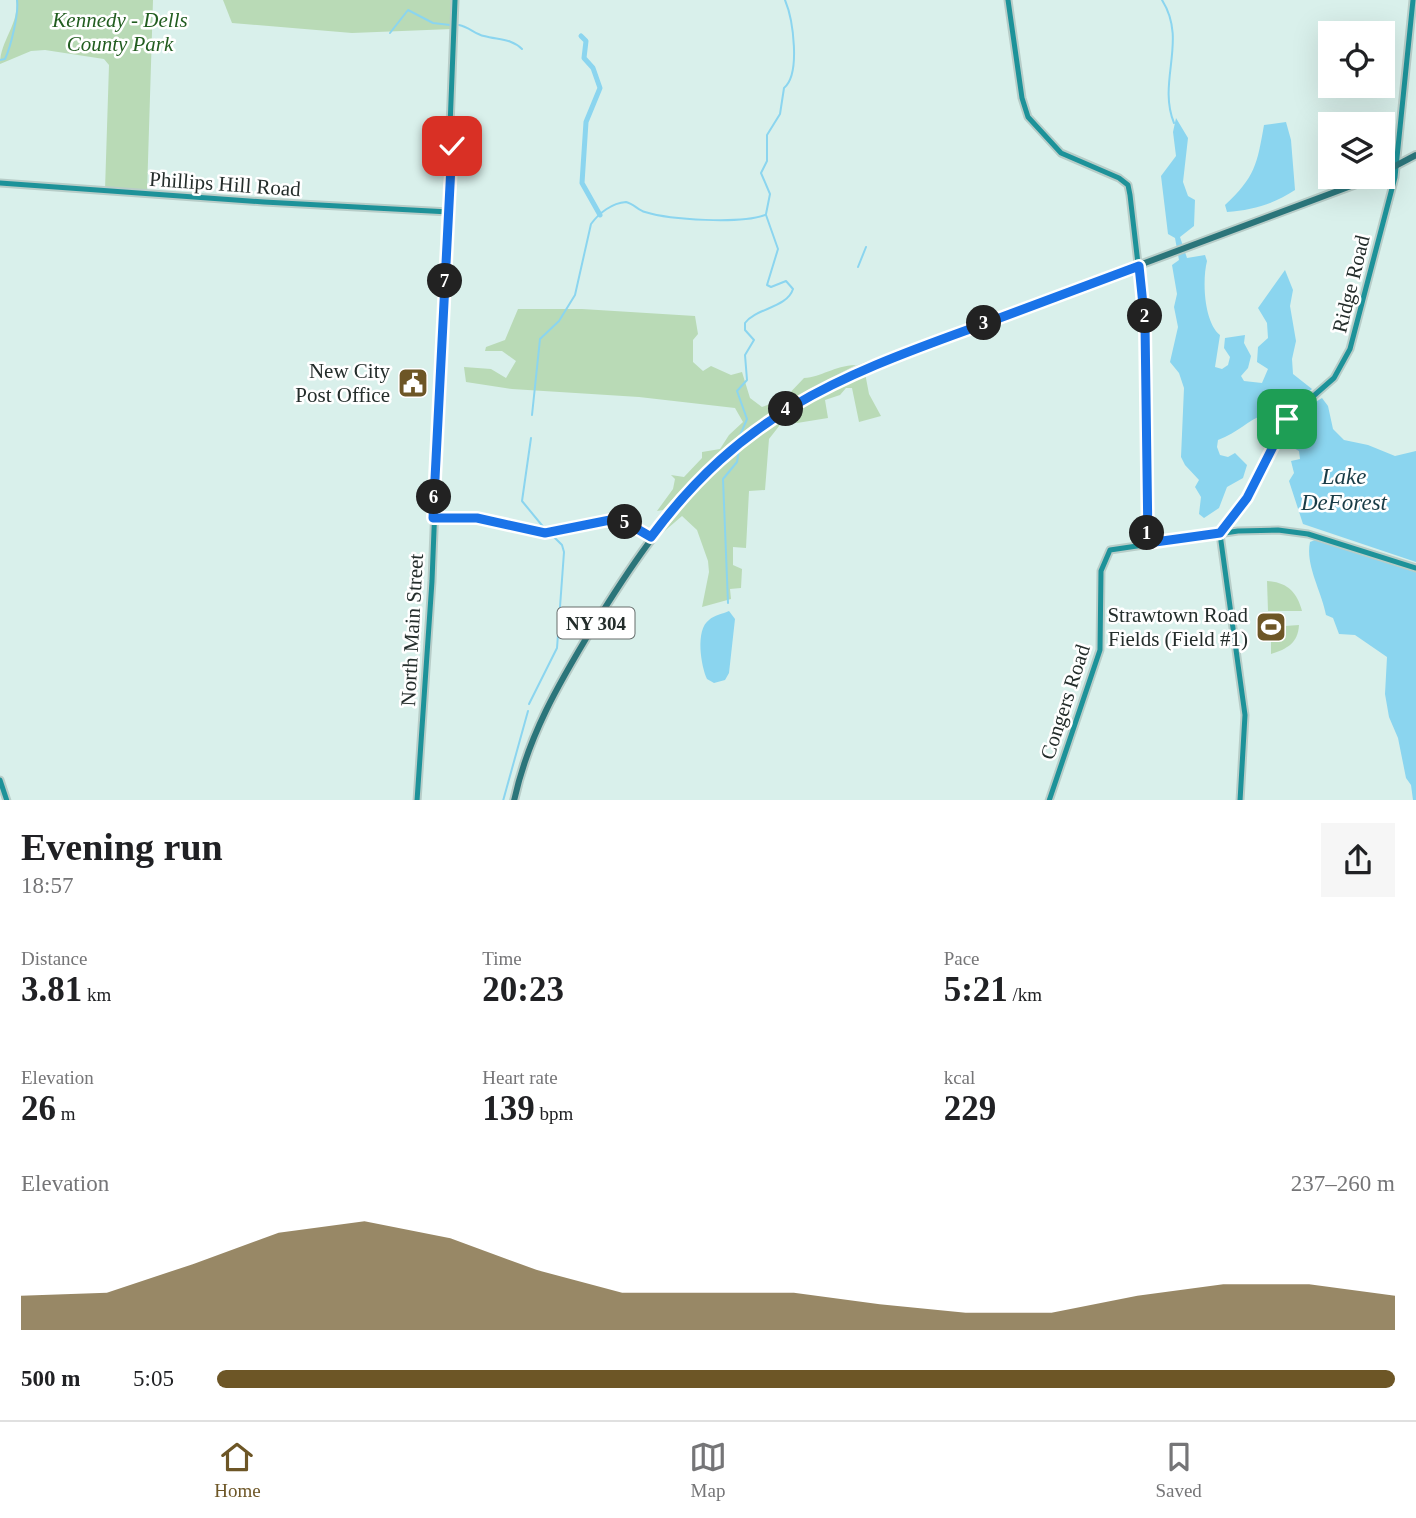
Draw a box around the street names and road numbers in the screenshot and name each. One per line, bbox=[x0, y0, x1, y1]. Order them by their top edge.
street label: Phillips Hill Road bbox=[149, 167, 302, 201]
street label: Ridge Road bbox=[1327, 232, 1375, 335]
street label: North Main Street bbox=[396, 553, 428, 707]
road number: NY 304 bbox=[558, 608, 634, 638]
street label: Congers Road bbox=[1035, 641, 1095, 763]

